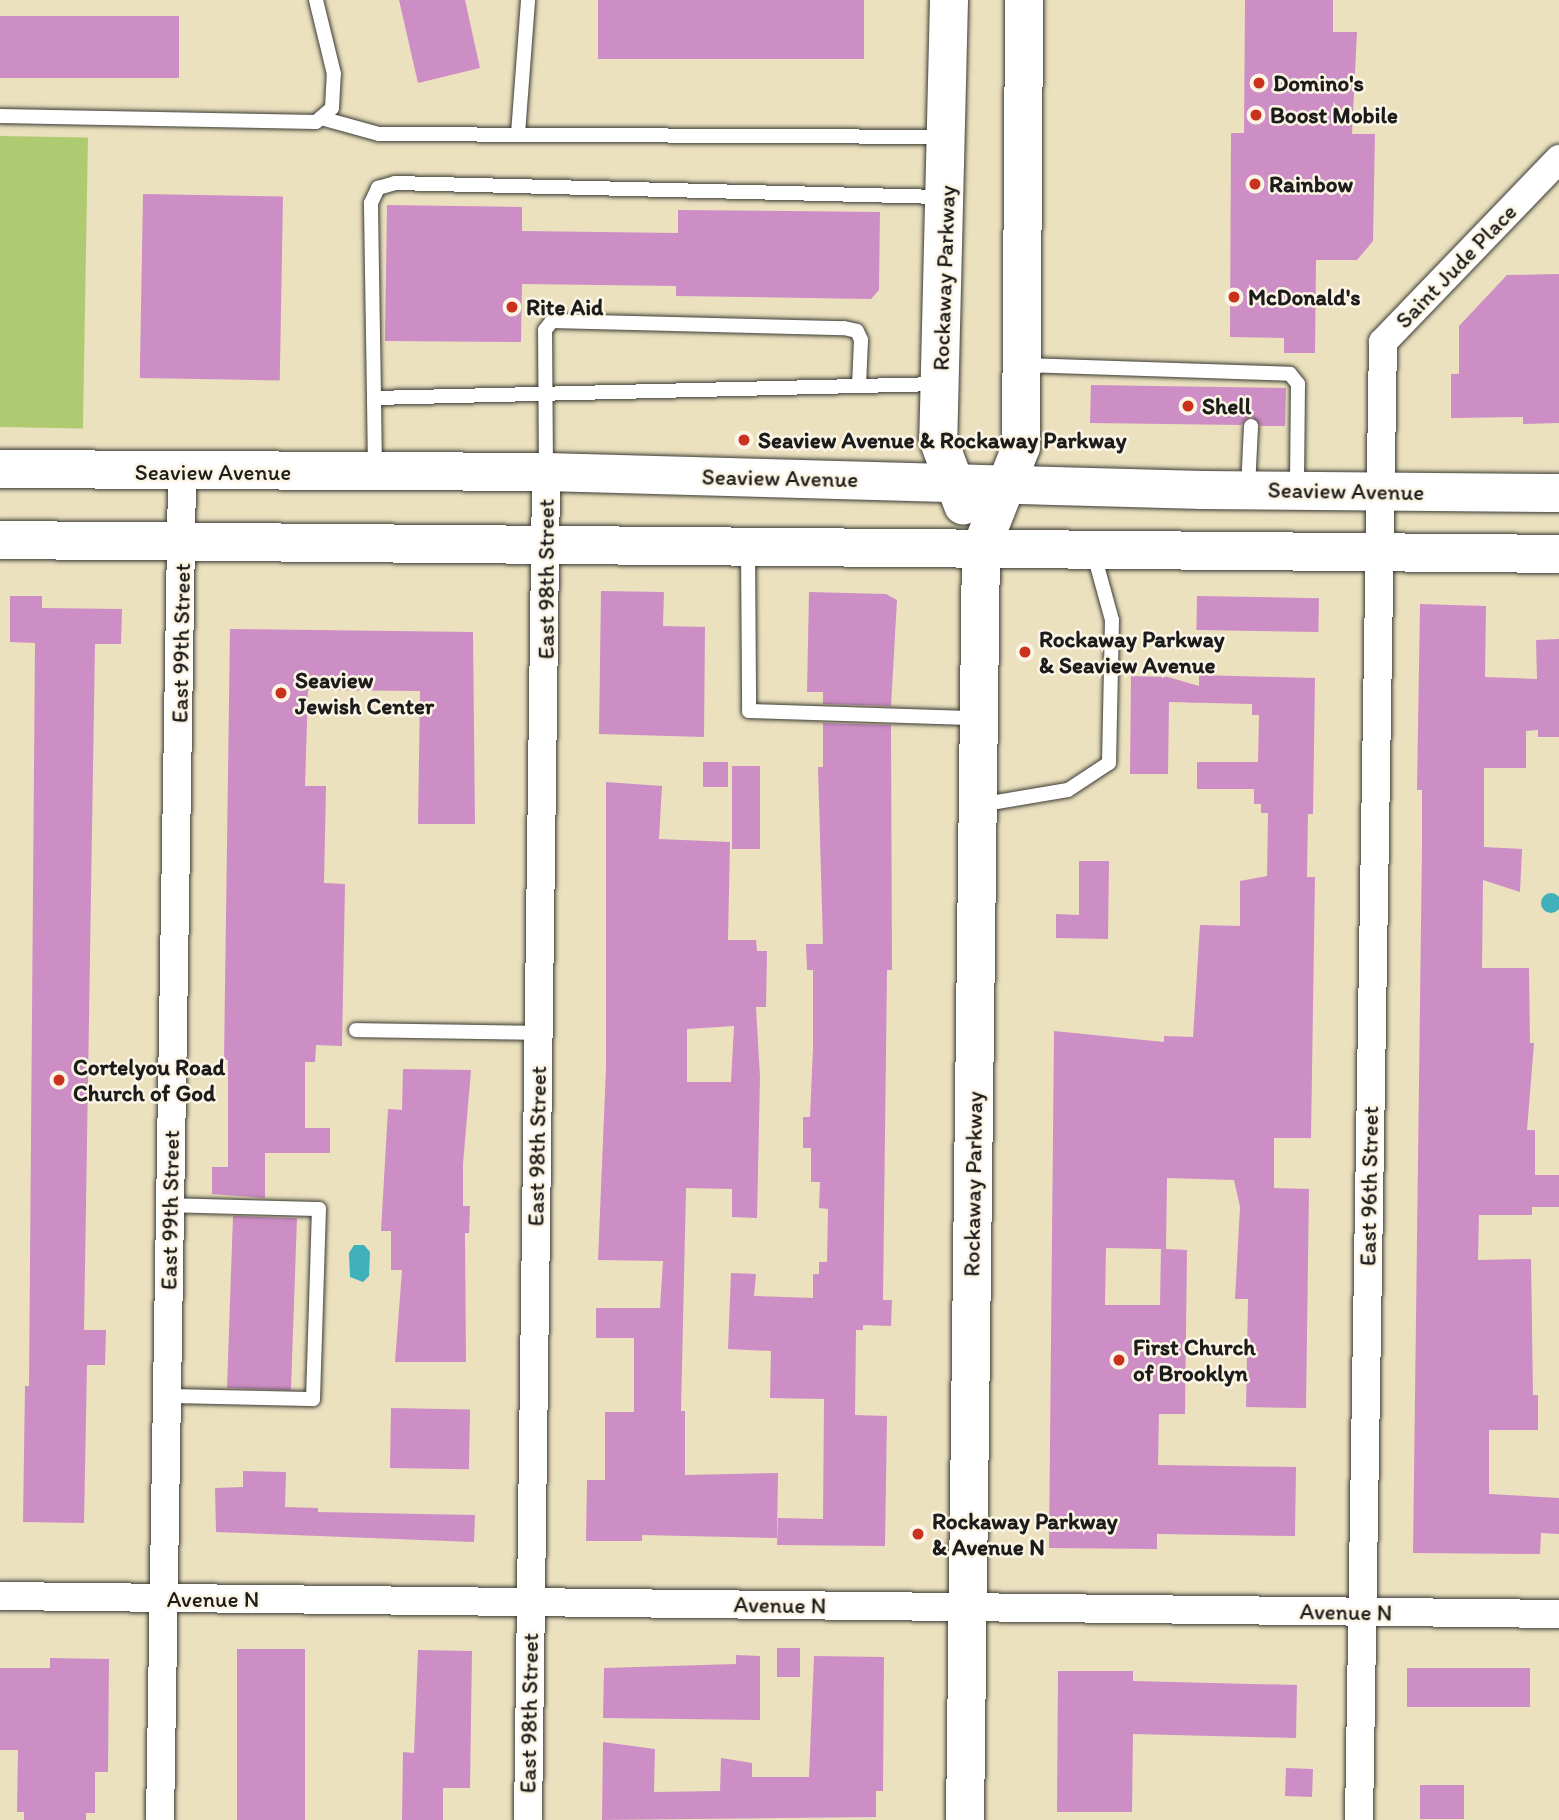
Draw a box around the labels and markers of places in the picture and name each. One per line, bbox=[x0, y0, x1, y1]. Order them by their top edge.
place label: Domino's bbox=[1273, 69, 1364, 97]
marker: Domino's bbox=[1251, 75, 1267, 91]
place label: Boost Mobile bbox=[1270, 101, 1398, 129]
marker: Boost Mobile bbox=[1248, 107, 1264, 123]
place label: Rainbow bbox=[1269, 170, 1353, 198]
marker: Rainbow bbox=[1247, 176, 1263, 192]
place label: McDonald's bbox=[1248, 283, 1361, 311]
marker: McDonald's bbox=[1226, 289, 1242, 305]
place label: Rite Aid bbox=[526, 293, 604, 321]
marker: Rite Aid bbox=[504, 299, 520, 315]
place label: Shell bbox=[1202, 392, 1251, 420]
marker: Shell bbox=[1180, 398, 1196, 414]
place label: Seaview Avenue & Rockaway Parkway bbox=[758, 426, 1125, 454]
marker: Seaview Avenue & Rockaway Parkway bbox=[736, 432, 752, 448]
place label: Rockaway Parkway & Seaview Avenue bbox=[1039, 625, 1225, 679]
marker: Rockaway Parkway & Seaview Avenue bbox=[1017, 644, 1033, 660]
place label: Seaview Jewish Center bbox=[295, 666, 434, 720]
marker: Seaview Jewish Center bbox=[273, 685, 289, 701]
place label: Cortelyou Road Church of God bbox=[73, 1053, 225, 1107]
marker: Cortelyou Road Church of God bbox=[51, 1072, 67, 1088]
place label: First Church of Brooklyn bbox=[1133, 1333, 1256, 1387]
marker: First Church of Brooklyn bbox=[1111, 1352, 1127, 1368]
place label: Rockaway Parkway & Avenue N bbox=[932, 1507, 1118, 1561]
marker: Rockaway Parkway & Avenue N bbox=[910, 1526, 926, 1542]

